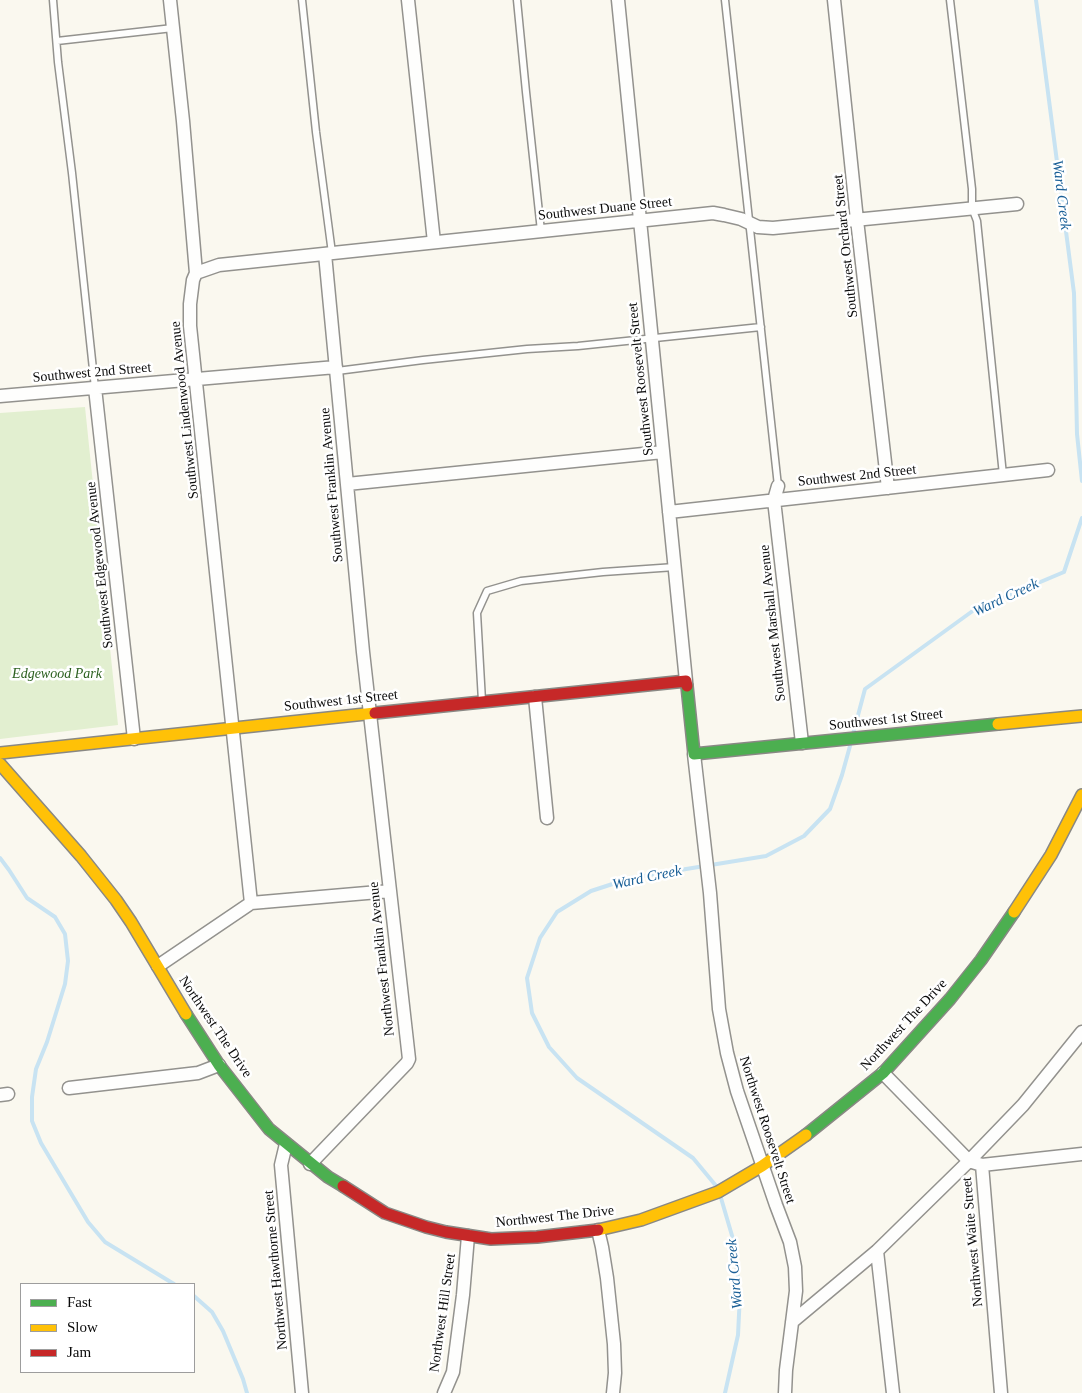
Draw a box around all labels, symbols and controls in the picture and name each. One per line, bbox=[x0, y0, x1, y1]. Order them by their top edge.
water label: Ward Creek bbox=[1048, 159, 1074, 231]
street label: Southwest Orchard Street bbox=[830, 174, 862, 318]
street label: Southwest Duane Street bbox=[537, 194, 673, 224]
street label: Southwest Roosevelt Street bbox=[625, 302, 657, 456]
street label: Southwest Lindenwood Avenue bbox=[167, 320, 203, 500]
street label: Southwest 2nd Street bbox=[32, 359, 152, 387]
street label: Southwest Franklin Avenue bbox=[317, 407, 347, 563]
street label: Southwest 2nd Street bbox=[797, 461, 917, 491]
street label: Southwest Edgewood Avenue bbox=[83, 481, 117, 649]
street label: Southwest Marshall Avenue bbox=[756, 544, 790, 702]
water label: Ward Creek bbox=[970, 575, 1042, 621]
park label: Edgewood Park bbox=[12, 666, 102, 682]
street label: Southwest 1st Street bbox=[283, 687, 399, 715]
street label: Southwest 1st Street bbox=[828, 706, 944, 734]
water label: Ward Creek bbox=[611, 862, 683, 894]
street label: Northwest Franklin Avenue bbox=[366, 881, 398, 1037]
street label: Northwest The Drive bbox=[175, 973, 255, 1081]
street label: Northwest The Drive bbox=[857, 976, 951, 1074]
street label: Northwest Roosevelt Street bbox=[735, 1054, 799, 1206]
street label: Northwest Waite Street bbox=[959, 1176, 987, 1308]
street label: Northwest Hawthorne Street bbox=[261, 1189, 291, 1351]
street label: Northwest The Drive bbox=[495, 1202, 615, 1232]
water label: Ward Creek bbox=[723, 1238, 747, 1310]
street label: Northwest Hill Street bbox=[426, 1253, 460, 1373]
legend bbox=[20, 1283, 195, 1373]
text: Fast bbox=[67, 1294, 92, 1310]
text: Slow bbox=[67, 1319, 98, 1335]
text: Jam bbox=[67, 1344, 91, 1360]

